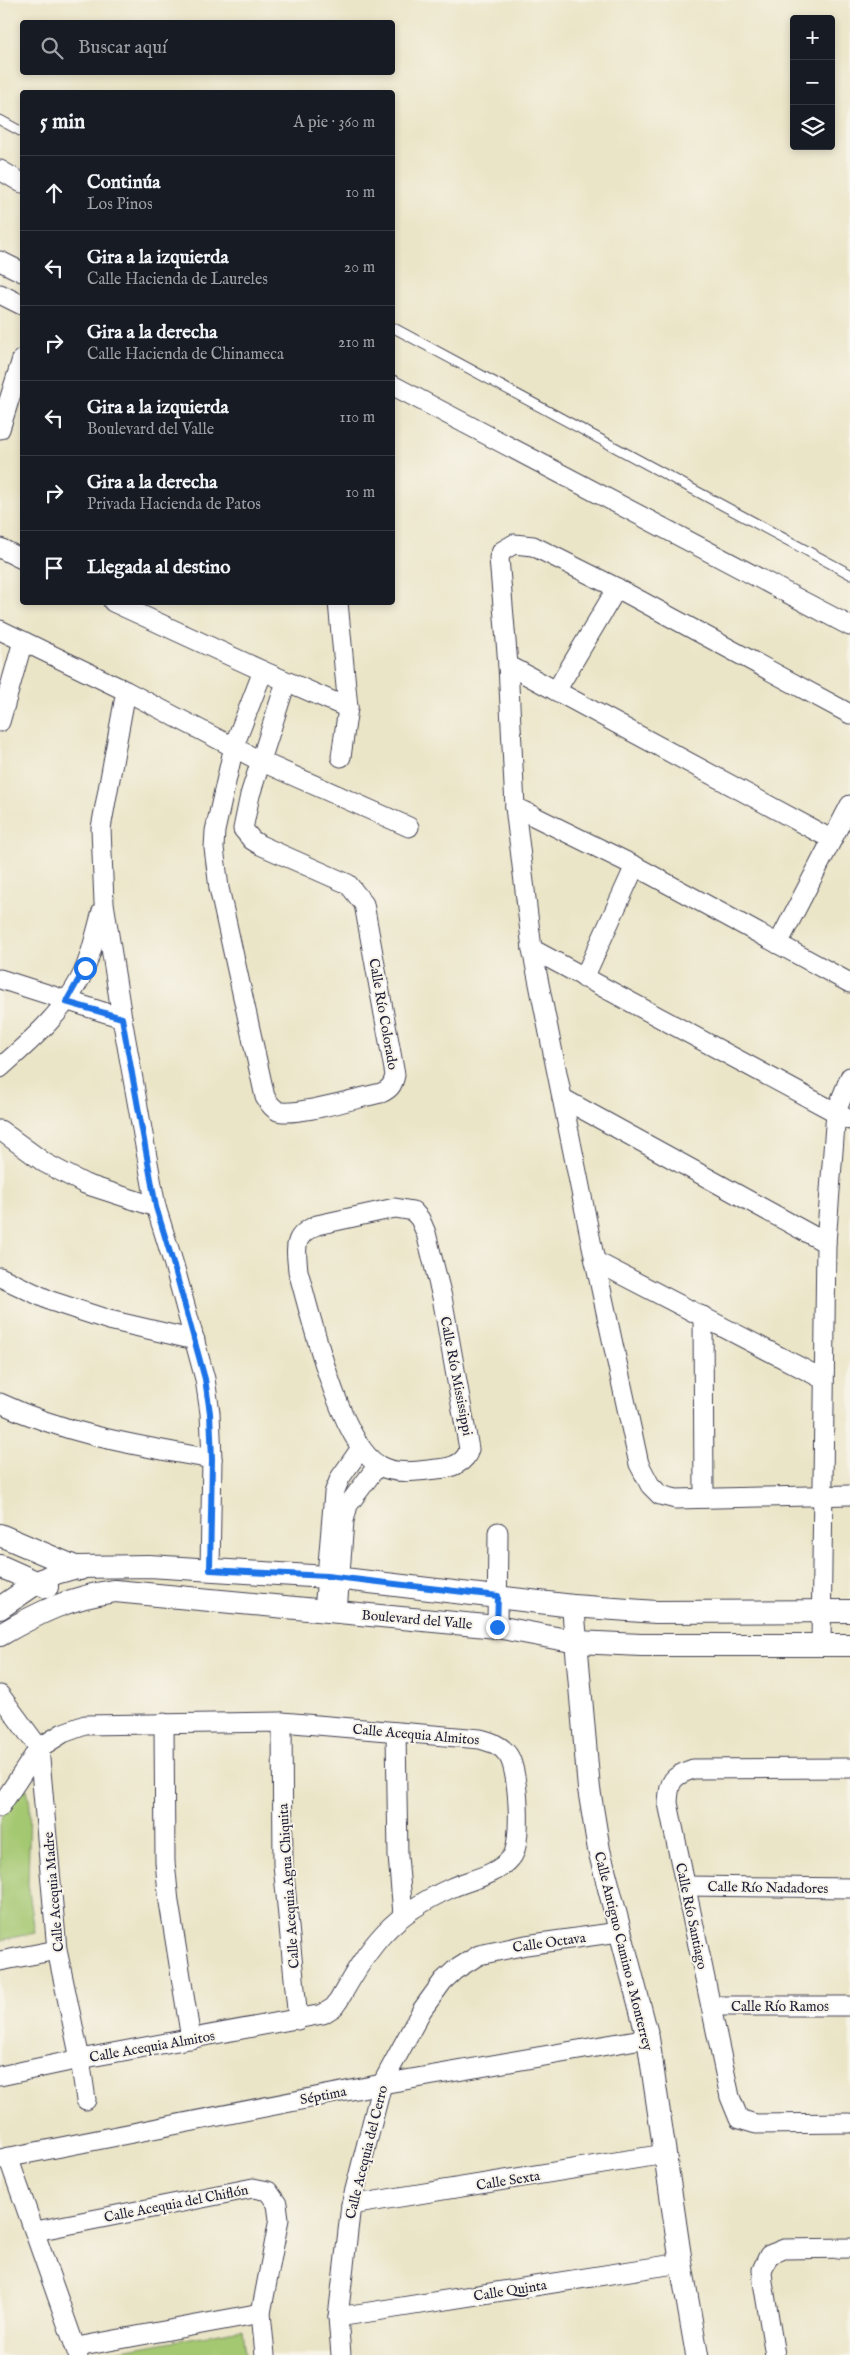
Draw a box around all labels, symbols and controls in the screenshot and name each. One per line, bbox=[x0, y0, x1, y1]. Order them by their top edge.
map controls bbox=[790, 15, 835, 150]
button: + bbox=[790, 15, 835, 60]
search box bbox=[20, 20, 395, 75]
icon: search bbox=[38, 34, 66, 62]
text: Buscar aquí bbox=[78, 36, 167, 60]
button: − bbox=[790, 60, 835, 105]
button: layers bbox=[790, 105, 835, 150]
text: 5 min bbox=[40, 109, 85, 136]
text: A pie · 360 m bbox=[294, 113, 375, 133]
text: Continúa bbox=[87, 171, 161, 195]
icon: ahead bbox=[40, 179, 68, 207]
text: 10 m bbox=[345, 183, 375, 203]
text: Los Pinos bbox=[87, 195, 153, 215]
text: Gira a la izquierda bbox=[87, 246, 229, 270]
icon: left bbox=[40, 254, 68, 282]
text: 20 m bbox=[344, 258, 375, 278]
text: Calle Hacienda de Laureles bbox=[87, 270, 268, 290]
text: Gira a la derecha bbox=[87, 321, 217, 345]
icon: right bbox=[40, 329, 68, 357]
text: 210 m bbox=[338, 333, 375, 353]
text: Calle Hacienda de Chinameca bbox=[87, 345, 284, 365]
text: Gira a la izquierda bbox=[87, 396, 229, 420]
icon: left bbox=[40, 404, 68, 432]
text: 110 m bbox=[339, 408, 375, 428]
text: Boulevard del Valle bbox=[87, 420, 214, 440]
text: Gira a la derecha bbox=[87, 471, 217, 495]
icon: right bbox=[40, 479, 68, 507]
text: 10 m bbox=[345, 483, 375, 503]
text: Privada Hacienda de Patos bbox=[87, 495, 261, 515]
icon: arrive bbox=[40, 554, 68, 582]
text: Llegada al destino bbox=[87, 556, 230, 580]
route start bbox=[74, 957, 97, 980]
street label: Calle Río Colorado bbox=[364, 957, 402, 1072]
street label: Calle Río Mississippi bbox=[436, 1315, 476, 1437]
street label: Boulevard del Valle bbox=[361, 1606, 474, 1634]
route end bbox=[486, 1616, 509, 1639]
street label: Calle Acequia Almitos bbox=[352, 1720, 480, 1750]
street label: Calle Acequia Agua Chiquita bbox=[274, 1802, 304, 1969]
street label: Calle Acequia Madre bbox=[40, 1831, 68, 1953]
street label: Calle Antiguo Camino a Monterrey bbox=[590, 1850, 657, 2053]
street label: Calle Río Santiago bbox=[671, 1861, 711, 1972]
street label: Calle Río Nadadores bbox=[707, 1878, 829, 1898]
street label: Calle Octava bbox=[511, 1929, 588, 1957]
street label: Calle Río Ramos bbox=[731, 1998, 829, 2016]
street label: Calle Acequia Almitos bbox=[88, 2027, 216, 2067]
street label: Séptima bbox=[299, 2083, 349, 2109]
street label: Calle Acequia del Cerro bbox=[342, 2083, 392, 2221]
street label: Calle Sexta bbox=[475, 2167, 542, 2195]
street label: Calle Acequia del Chiflón bbox=[103, 2181, 250, 2227]
street label: Calle Quinta bbox=[472, 2276, 549, 2306]

